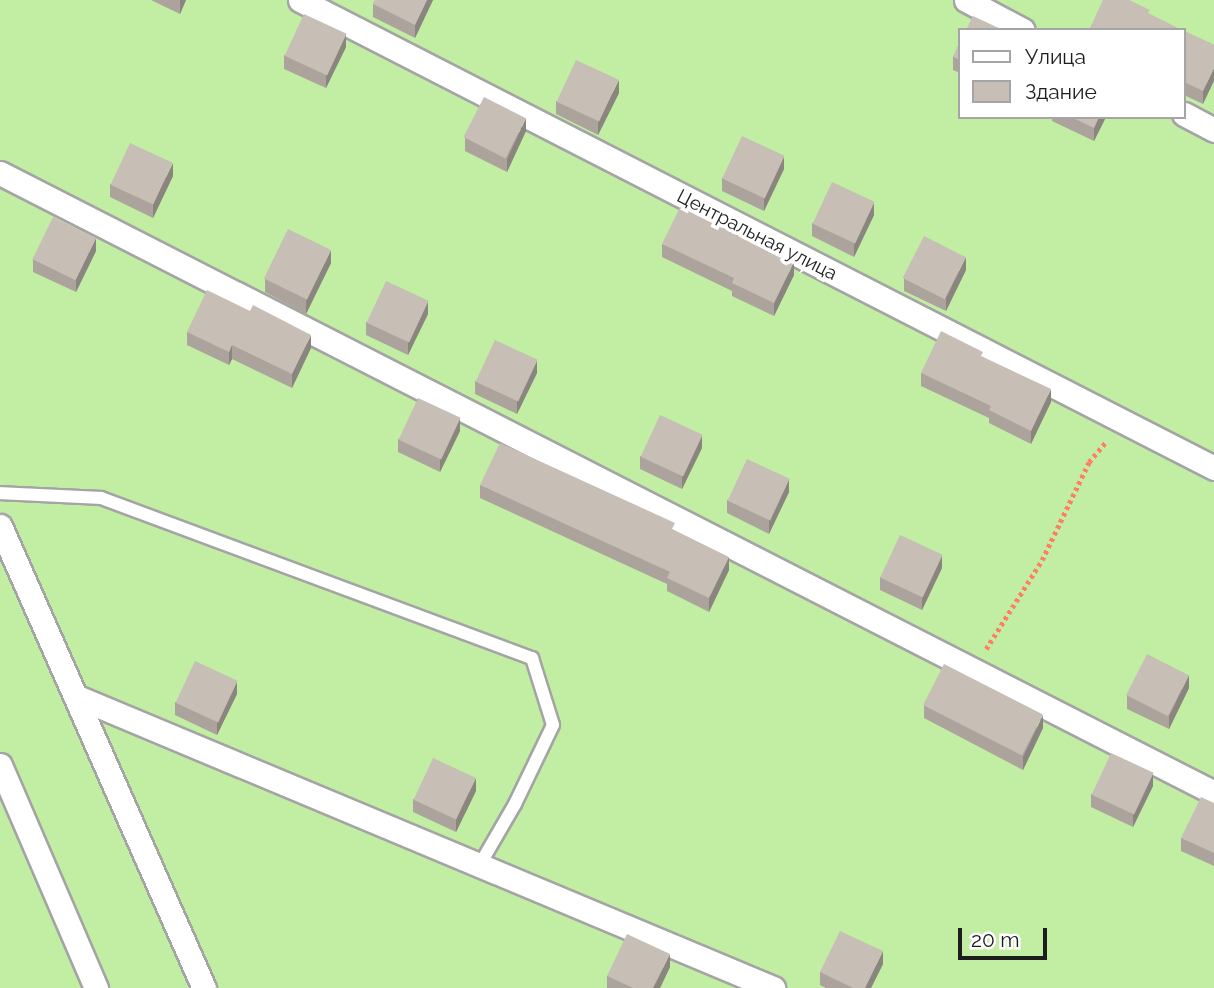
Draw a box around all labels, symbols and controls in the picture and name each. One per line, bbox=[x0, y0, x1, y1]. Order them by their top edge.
legend bbox=[958, 28, 1186, 119]
text: Улица bbox=[1025, 44, 1086, 69]
text: Здание bbox=[1025, 79, 1097, 104]
street label: Центральная улица bbox=[673, 185, 841, 285]
scale bar bbox=[962, 914, 1051, 958]
text: 20 m bbox=[971, 927, 1019, 952]

